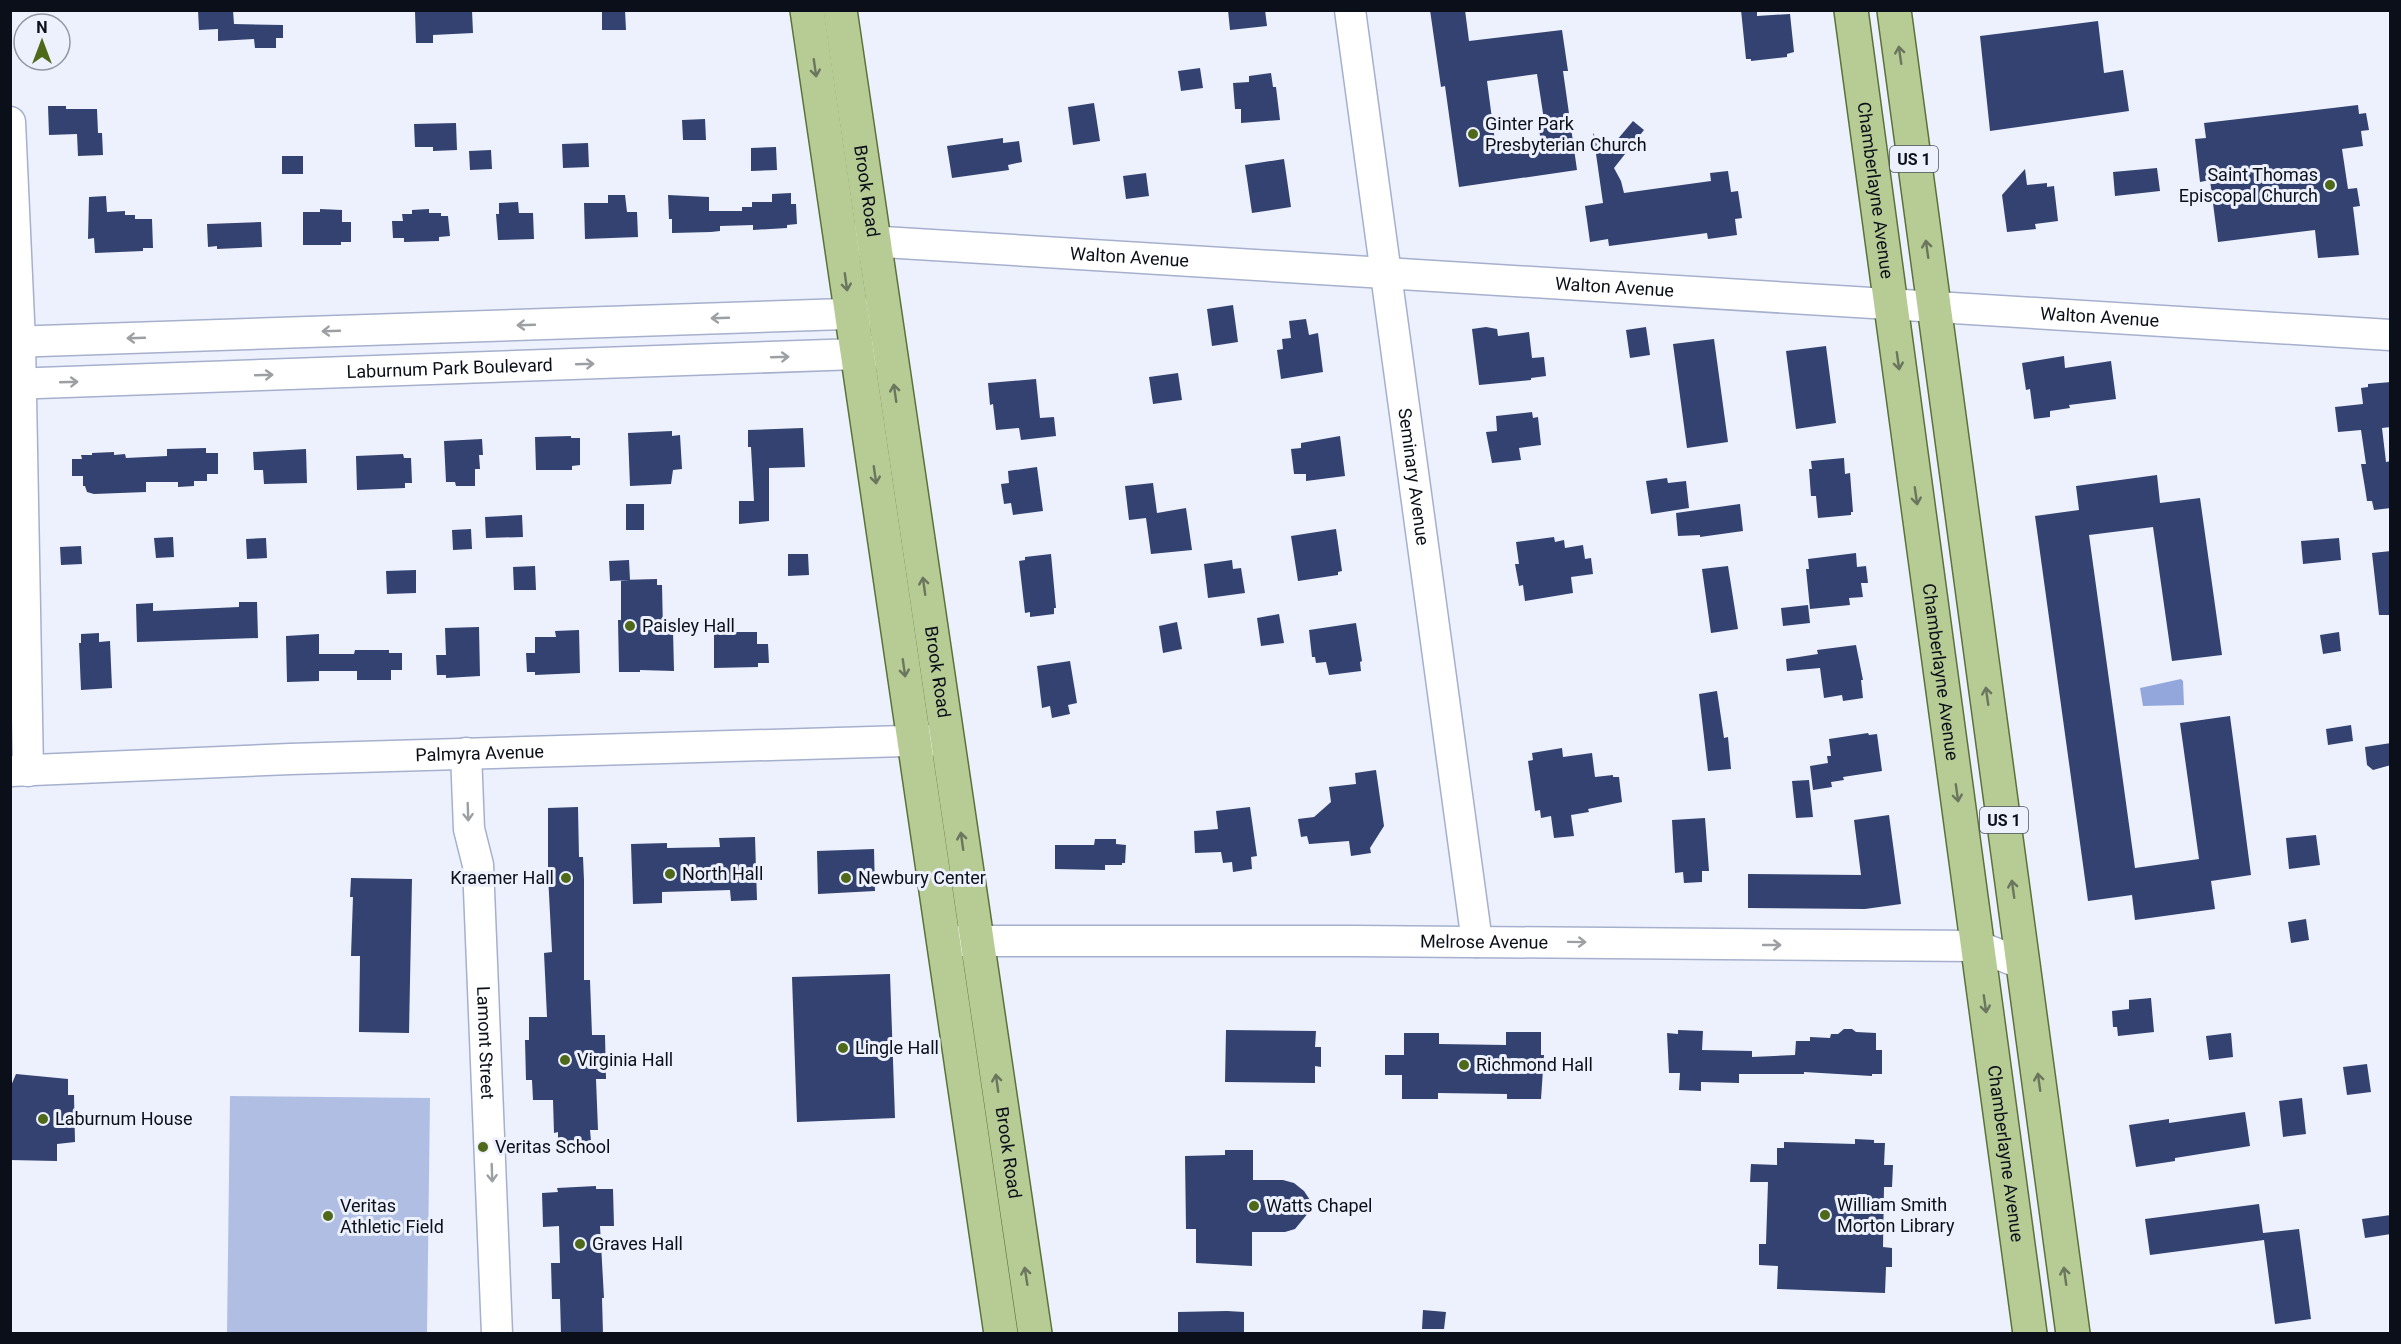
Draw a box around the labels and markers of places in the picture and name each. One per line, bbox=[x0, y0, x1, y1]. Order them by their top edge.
place label: Ginter Park Presbyterian Church bbox=[1485, 113, 1647, 155]
marker: Ginter Park Presbyterian Church bbox=[1466, 127, 1480, 141]
place label: Saint Thomas Episcopal Church bbox=[2179, 164, 2318, 206]
marker: Saint Thomas Episcopal Church bbox=[2323, 178, 2337, 192]
place label: Paisley Hall bbox=[642, 615, 735, 636]
marker: Paisley Hall bbox=[623, 619, 637, 633]
place label: North Hall bbox=[682, 863, 763, 884]
place label: Kraemer Hall bbox=[450, 867, 554, 888]
marker: North Hall bbox=[663, 867, 677, 881]
place label: Newbury Center bbox=[858, 867, 986, 888]
marker: Kraemer Hall bbox=[559, 871, 573, 885]
marker: Newbury Center bbox=[839, 871, 853, 885]
place label: Lingle Hall bbox=[855, 1037, 939, 1058]
marker: Lingle Hall bbox=[836, 1041, 850, 1055]
place label: Virginia Hall bbox=[577, 1049, 673, 1070]
marker: Virginia Hall bbox=[558, 1053, 572, 1067]
place label: Richmond Hall bbox=[1476, 1054, 1593, 1075]
marker: Richmond Hall bbox=[1457, 1058, 1471, 1072]
place label: Laburnum House bbox=[55, 1108, 193, 1129]
marker: Laburnum House bbox=[36, 1112, 50, 1126]
place label: Veritas School bbox=[495, 1136, 610, 1157]
marker: Veritas School bbox=[476, 1140, 490, 1154]
place label: William Smith Morton Library bbox=[1837, 1194, 1955, 1236]
place label: Veritas Athletic Field bbox=[340, 1195, 444, 1237]
place label: Watts Chapel bbox=[1266, 1195, 1372, 1216]
marker: Watts Chapel bbox=[1247, 1199, 1261, 1213]
marker: William Smith Morton Library bbox=[1818, 1208, 1832, 1222]
marker: Veritas Athletic Field bbox=[321, 1209, 335, 1223]
place label: Graves Hall bbox=[592, 1233, 683, 1254]
marker: Graves Hall bbox=[573, 1237, 587, 1251]

